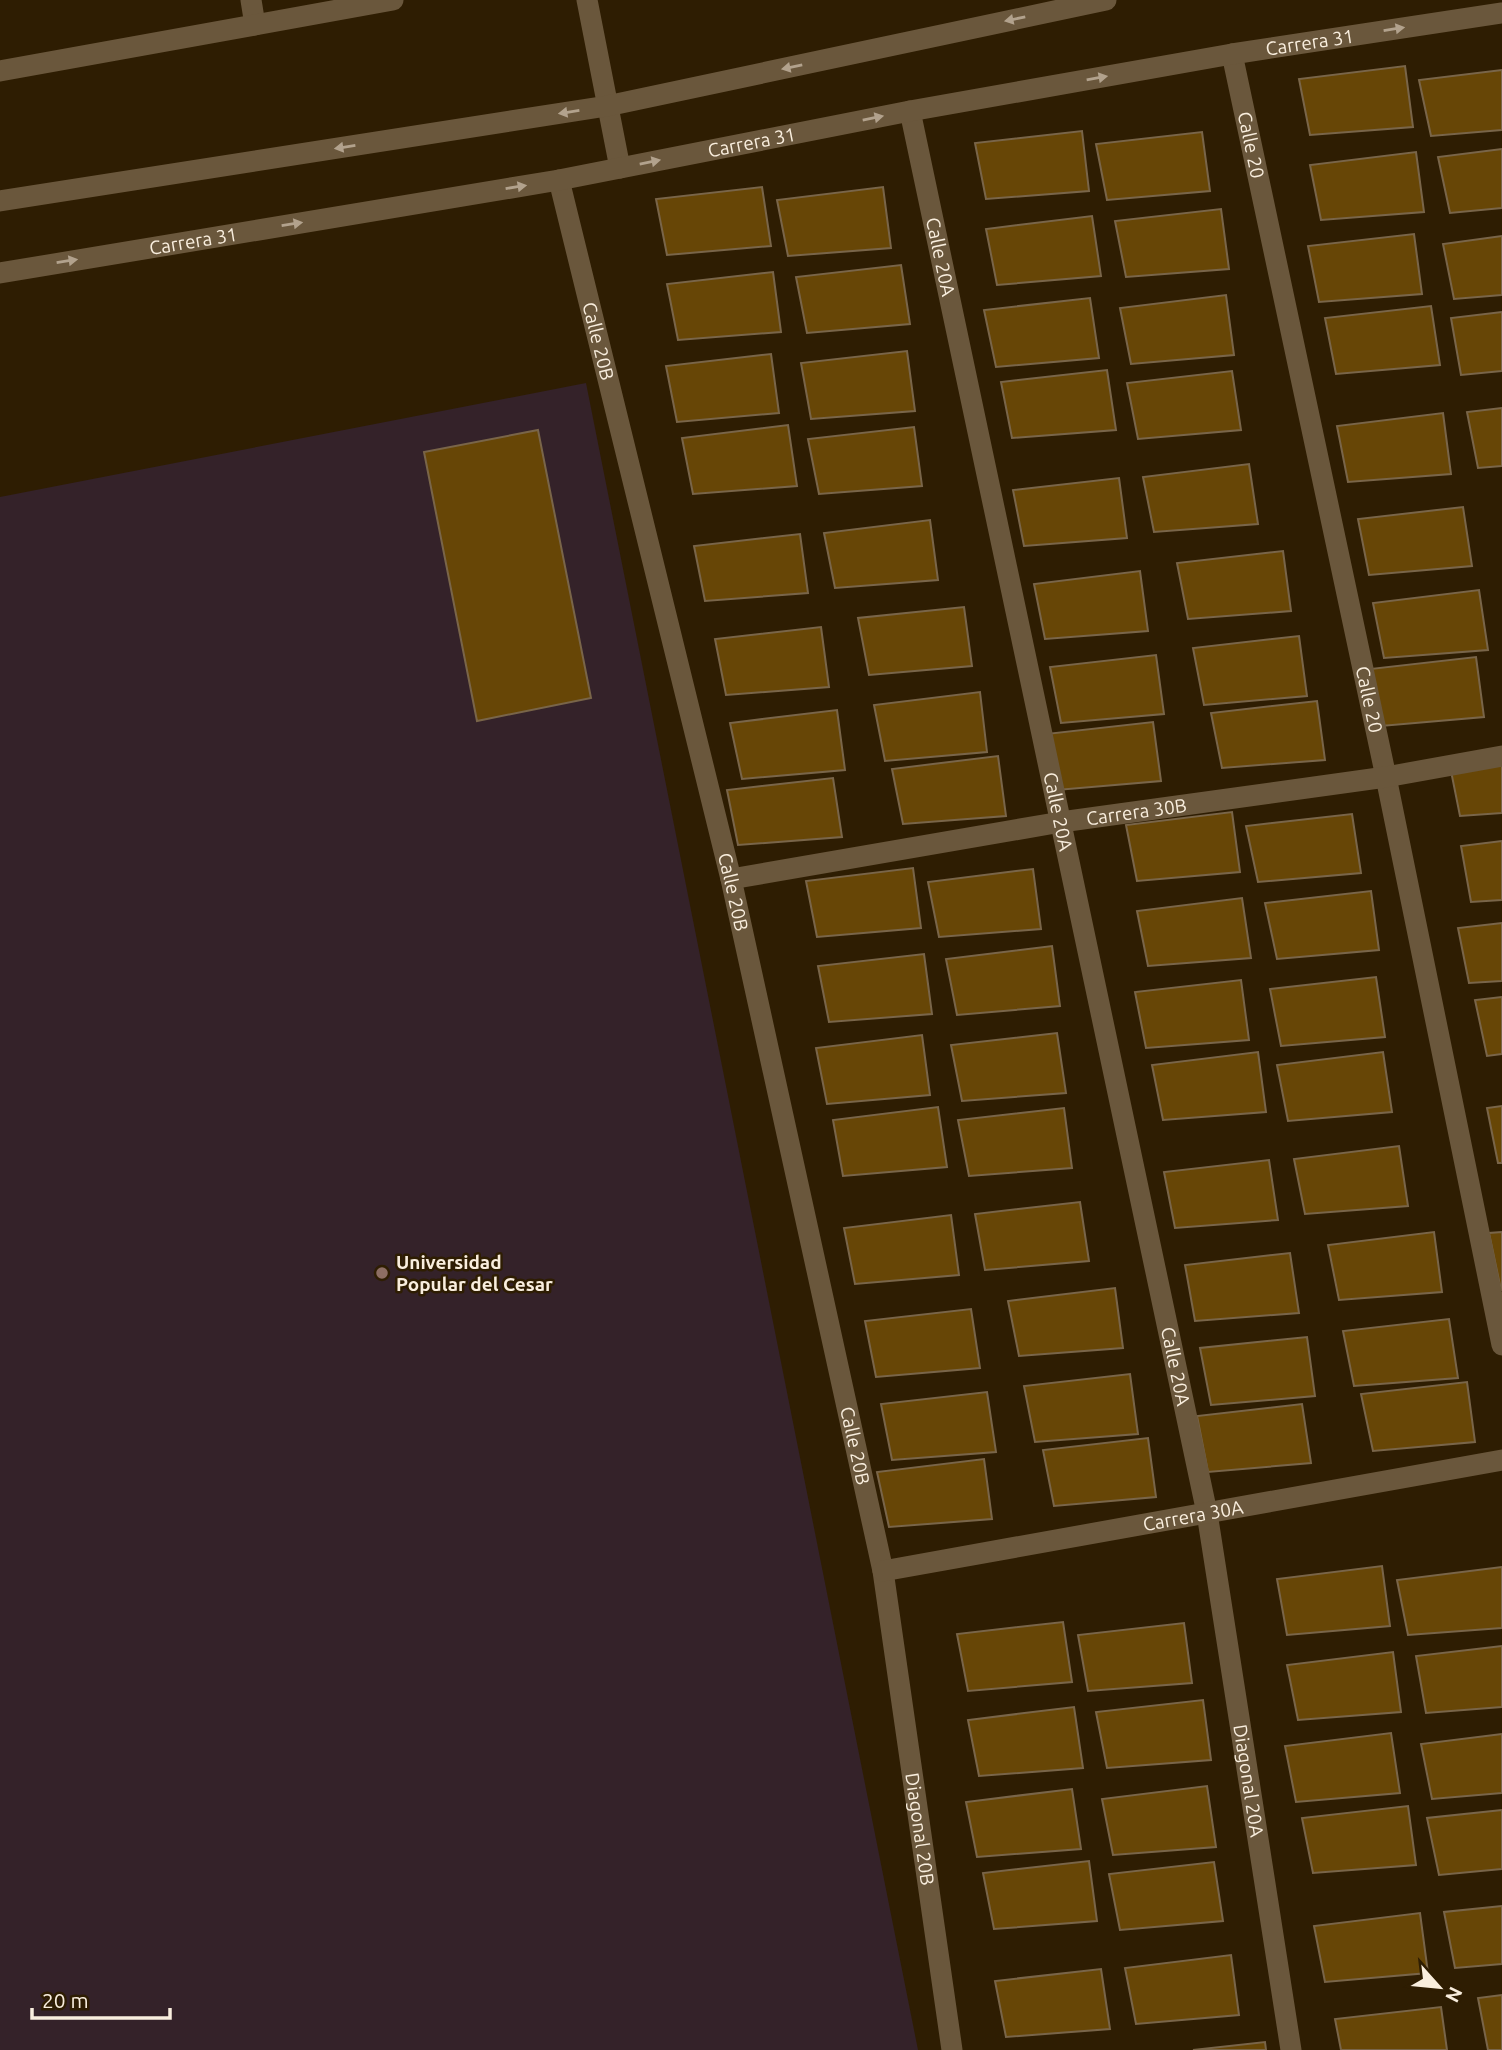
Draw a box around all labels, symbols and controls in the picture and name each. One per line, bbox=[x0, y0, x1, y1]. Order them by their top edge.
one-way arrow bbox=[1004, 14, 1026, 25]
one-way arrow bbox=[1383, 24, 1405, 35]
street label: Carrera 31 bbox=[1264, 25, 1355, 60]
one-way arrow bbox=[781, 61, 803, 72]
one-way arrow bbox=[1086, 72, 1108, 83]
one-way arrow bbox=[558, 107, 580, 118]
street label: Calle 20 bbox=[1234, 110, 1269, 180]
one-way arrow bbox=[862, 113, 884, 124]
street label: Carrera 31 bbox=[706, 123, 797, 162]
one-way arrow bbox=[334, 142, 356, 153]
one-way arrow bbox=[639, 156, 661, 167]
one-way arrow bbox=[505, 181, 527, 192]
street label: Calle 20A bbox=[922, 215, 960, 299]
one-way arrow bbox=[281, 218, 303, 229]
street label: Carrera 31 bbox=[148, 223, 239, 259]
one-way arrow bbox=[56, 255, 78, 266]
street label: Calle 20B bbox=[578, 300, 619, 383]
street label: Calle 20 bbox=[1352, 664, 1387, 735]
street label: Calle 20A bbox=[1039, 770, 1078, 854]
street label: Carrera 30B bbox=[1085, 794, 1188, 829]
street label: Calle 20B bbox=[714, 850, 753, 933]
place label: Universidad Popular del Cesar bbox=[396, 1251, 553, 1295]
marker: Universidad Popular del Cesar bbox=[374, 1265, 390, 1281]
street label: Calle 20A bbox=[1157, 1325, 1195, 1408]
street label: Calle 20B bbox=[836, 1404, 875, 1487]
street label: Carrera 30A bbox=[1141, 1496, 1246, 1535]
street label: Diagonal 20A bbox=[1229, 1723, 1269, 1839]
street label: Diagonal 20B bbox=[901, 1771, 939, 1887]
north arrow bbox=[1404, 1952, 1474, 2022]
scale bar bbox=[32, 1976, 170, 2020]
text: N bbox=[1441, 1983, 1467, 2006]
text: 20 m bbox=[42, 1988, 89, 2012]

